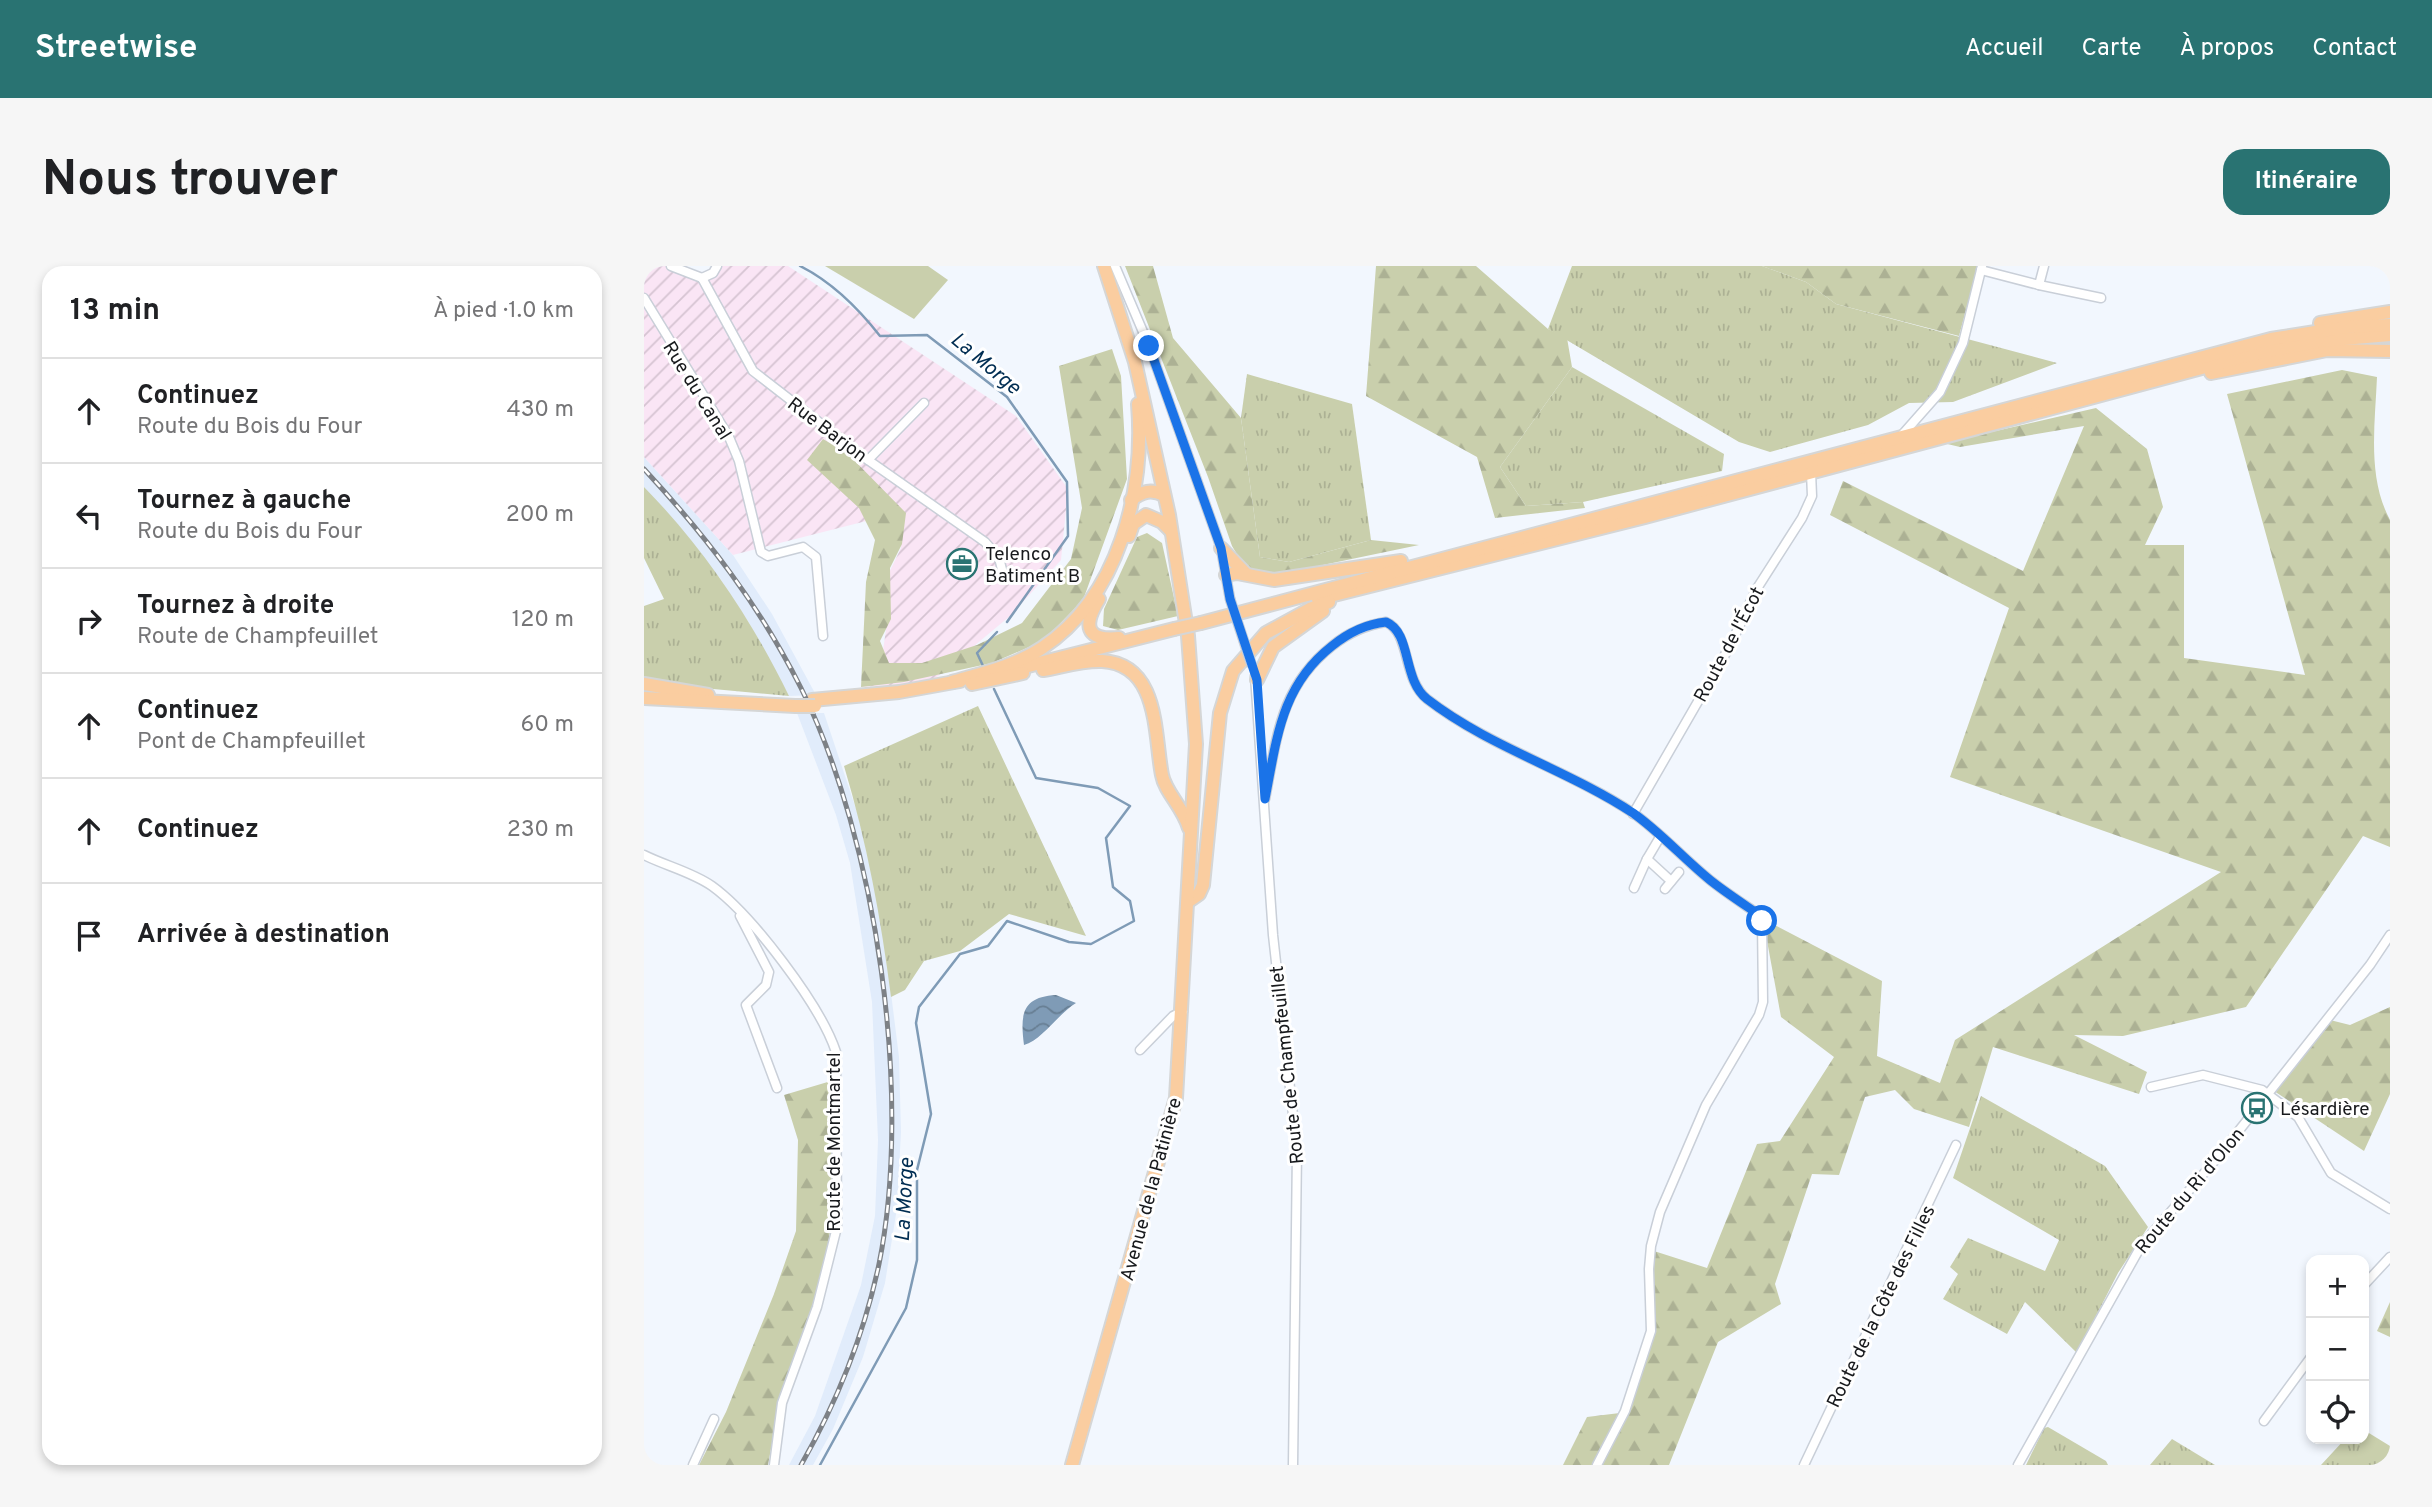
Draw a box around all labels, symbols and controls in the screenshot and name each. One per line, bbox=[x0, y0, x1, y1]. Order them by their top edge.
text: Streetwise bbox=[35, 28, 197, 70]
text: Accueil bbox=[1965, 34, 2044, 64]
text: Carte bbox=[2082, 34, 2141, 64]
text: À propos bbox=[2179, 34, 2274, 64]
text: Contact bbox=[2312, 34, 2397, 64]
button: Itinéraire bbox=[2223, 149, 2390, 215]
text: Nous trouver bbox=[42, 151, 338, 213]
text: 13 min bbox=[70, 293, 160, 330]
text: À pied · 1.0 km bbox=[433, 297, 574, 326]
water label: La Morge bbox=[944, 327, 1027, 402]
route end bbox=[1133, 330, 1164, 361]
street label: Rue du Canal bbox=[657, 337, 736, 445]
text: Continuez bbox=[137, 380, 259, 413]
icon: ahead bbox=[70, 392, 108, 430]
street label: Rue Barjon bbox=[782, 393, 871, 468]
text: 430 m bbox=[506, 396, 574, 425]
text: Route du Bois du Four bbox=[137, 413, 362, 442]
text: Tournez à gauche bbox=[137, 485, 351, 518]
icon: left bbox=[70, 497, 108, 535]
text: 200 m bbox=[506, 501, 574, 530]
text: Route du Bois du Four bbox=[137, 518, 362, 547]
place label: Telenco Batiment B bbox=[985, 543, 1080, 589]
office icon: Telenco Batiment B bbox=[945, 547, 979, 581]
street label: Route de l'Écot bbox=[1688, 583, 1770, 707]
text: Tournez à droite bbox=[137, 590, 334, 623]
icon: right bbox=[70, 602, 108, 640]
text: 120 m bbox=[512, 606, 574, 635]
text: Route de Champfeuillet bbox=[137, 623, 379, 652]
text: Continuez bbox=[137, 695, 259, 728]
icon: ahead bbox=[70, 707, 108, 745]
text: 60 m bbox=[521, 711, 574, 740]
text: Pont de Champfeuillet bbox=[137, 728, 366, 757]
icon: ahead bbox=[70, 812, 108, 850]
text: Continuez bbox=[137, 814, 259, 847]
text: 230 m bbox=[507, 816, 574, 845]
route start bbox=[1746, 905, 1777, 936]
icon: arrive bbox=[70, 917, 108, 955]
text: Arrivée à destination bbox=[137, 919, 390, 952]
street label: Route de Champfeuillet bbox=[1266, 964, 1310, 1165]
street label: Route de Montmartel bbox=[823, 1052, 847, 1232]
bus stop icon: Lésardière bbox=[2240, 1091, 2274, 1125]
street label: Avenue de la Patinière bbox=[1116, 1095, 1188, 1284]
place label: Lésardière bbox=[2280, 1098, 2370, 1122]
street label: Route du Ri d'Olon bbox=[2131, 1123, 2250, 1259]
water label: La Morge bbox=[890, 1156, 921, 1243]
street label: Route de la Côte des Filles bbox=[1822, 1202, 1941, 1412]
map controls bbox=[2306, 1255, 2369, 1444]
button: + bbox=[2306, 1255, 2369, 1318]
button: − bbox=[2306, 1318, 2369, 1381]
button: locate bbox=[2306, 1381, 2369, 1444]

